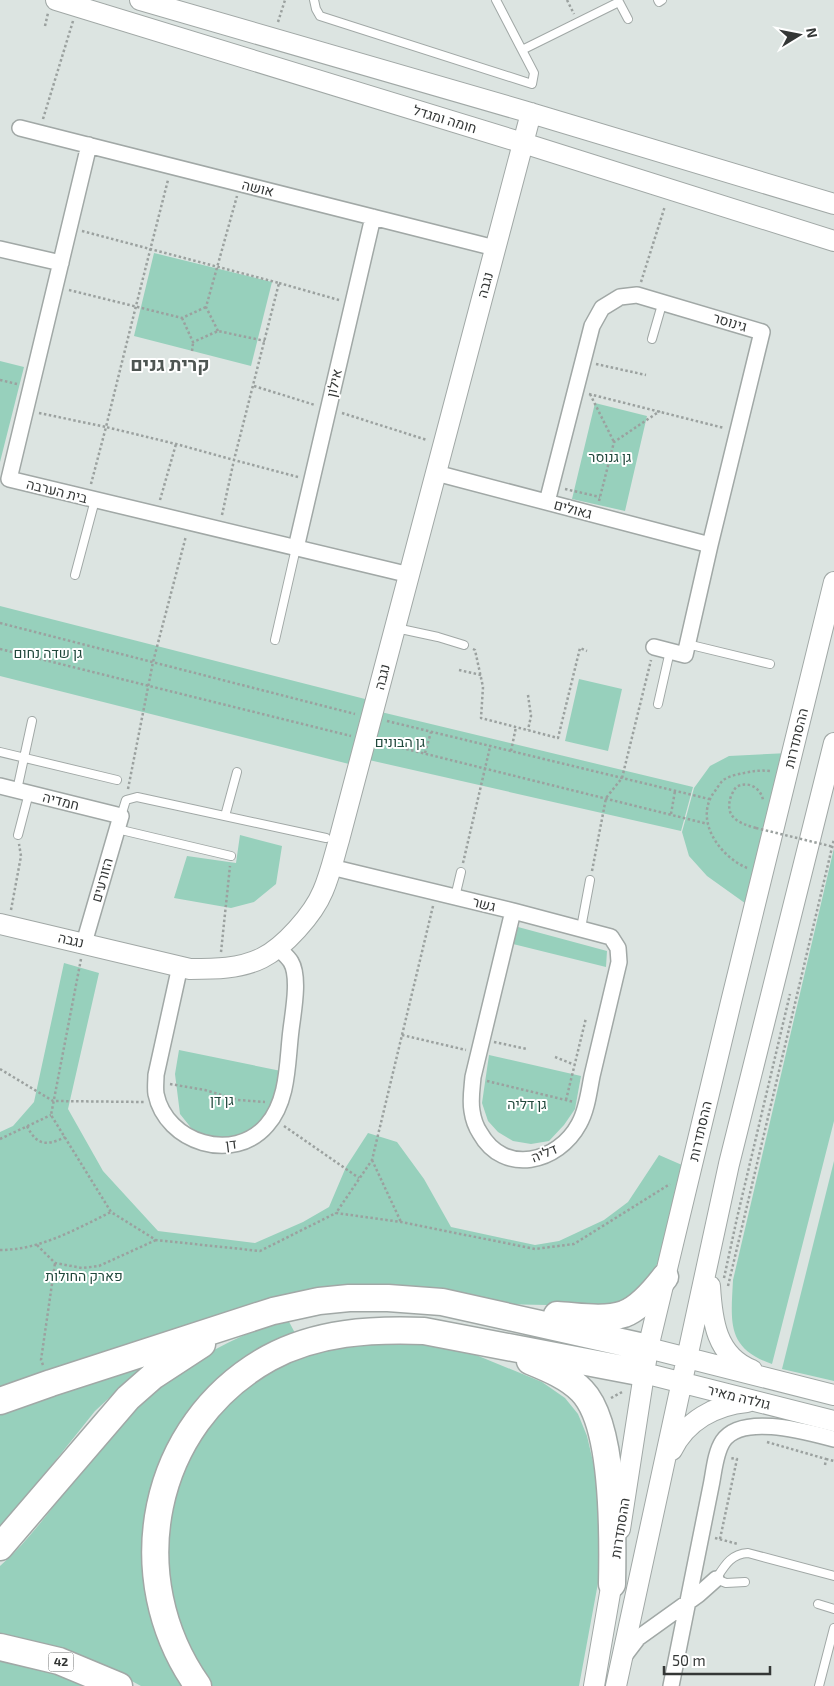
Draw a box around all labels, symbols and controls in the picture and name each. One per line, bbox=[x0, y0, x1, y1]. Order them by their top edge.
north arrow bbox=[774, 10, 824, 60]
text: N bbox=[803, 26, 822, 39]
street label: חומה ומגדל bbox=[411, 101, 479, 136]
street label: אושה bbox=[240, 175, 276, 200]
street label: נגבה bbox=[473, 270, 496, 300]
street label: גינוסר bbox=[711, 308, 749, 335]
district label: קרית גנים bbox=[130, 352, 210, 375]
street label: אילון bbox=[322, 367, 345, 399]
park label: גן גנוסר bbox=[589, 448, 631, 465]
street label: בית הערבה bbox=[25, 475, 90, 506]
street label: גאולים bbox=[552, 495, 594, 522]
park label: גן שדה נחום bbox=[14, 644, 82, 661]
street label: נגבה bbox=[370, 662, 393, 692]
street label: ההסתדרות bbox=[780, 706, 811, 770]
park label: גן הבונים bbox=[375, 733, 425, 750]
street label: חמדיה bbox=[41, 788, 81, 813]
street label: הזורעים bbox=[87, 856, 116, 904]
street label: גשר bbox=[471, 892, 498, 915]
street label: נגבה bbox=[56, 928, 86, 951]
park label: גן דן bbox=[210, 1091, 234, 1108]
park label: גן דליה bbox=[507, 1095, 547, 1112]
street label: ההסתדרות bbox=[684, 1099, 715, 1163]
street label: דן bbox=[224, 1134, 238, 1153]
street label: דליה bbox=[528, 1140, 559, 1165]
park label: פארק החולות bbox=[45, 1267, 123, 1284]
street label: גולדה מאיר bbox=[706, 1380, 772, 1413]
street label: ההסתדרות bbox=[606, 1496, 633, 1559]
scale bar bbox=[664, 1644, 770, 1676]
text: 50 m bbox=[672, 1651, 706, 1669]
road number: 42 bbox=[48, 1652, 74, 1671]

